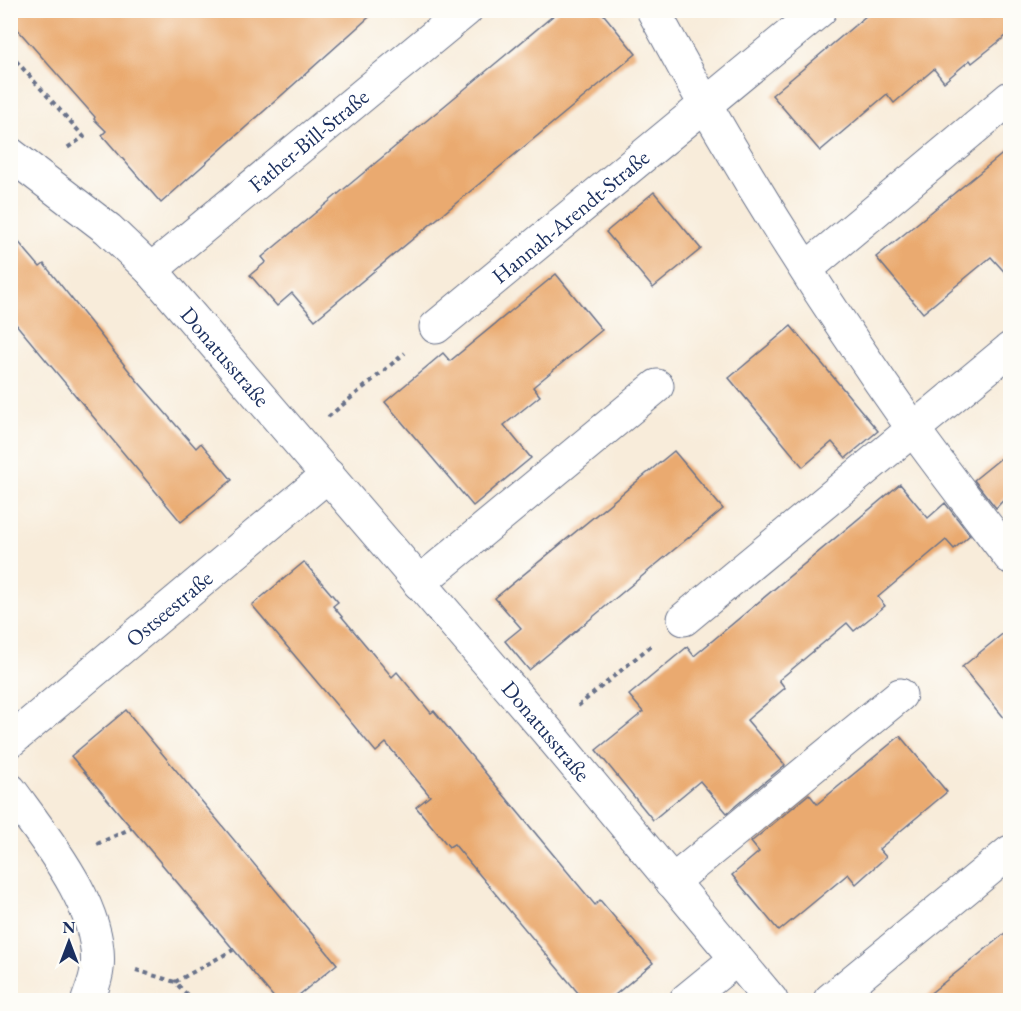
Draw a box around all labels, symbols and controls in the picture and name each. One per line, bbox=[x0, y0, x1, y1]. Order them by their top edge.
street label: Father-Bill-Straße bbox=[243, 82, 375, 199]
street label: Hannah-Arendt-Straße bbox=[486, 143, 656, 290]
street label: Donatusstraße bbox=[174, 301, 276, 413]
street label: Ostseestraße bbox=[120, 564, 219, 653]
street label: Donatusstraße bbox=[495, 675, 597, 788]
north arrow bbox=[39, 912, 99, 972]
text: N bbox=[63, 917, 76, 938]

